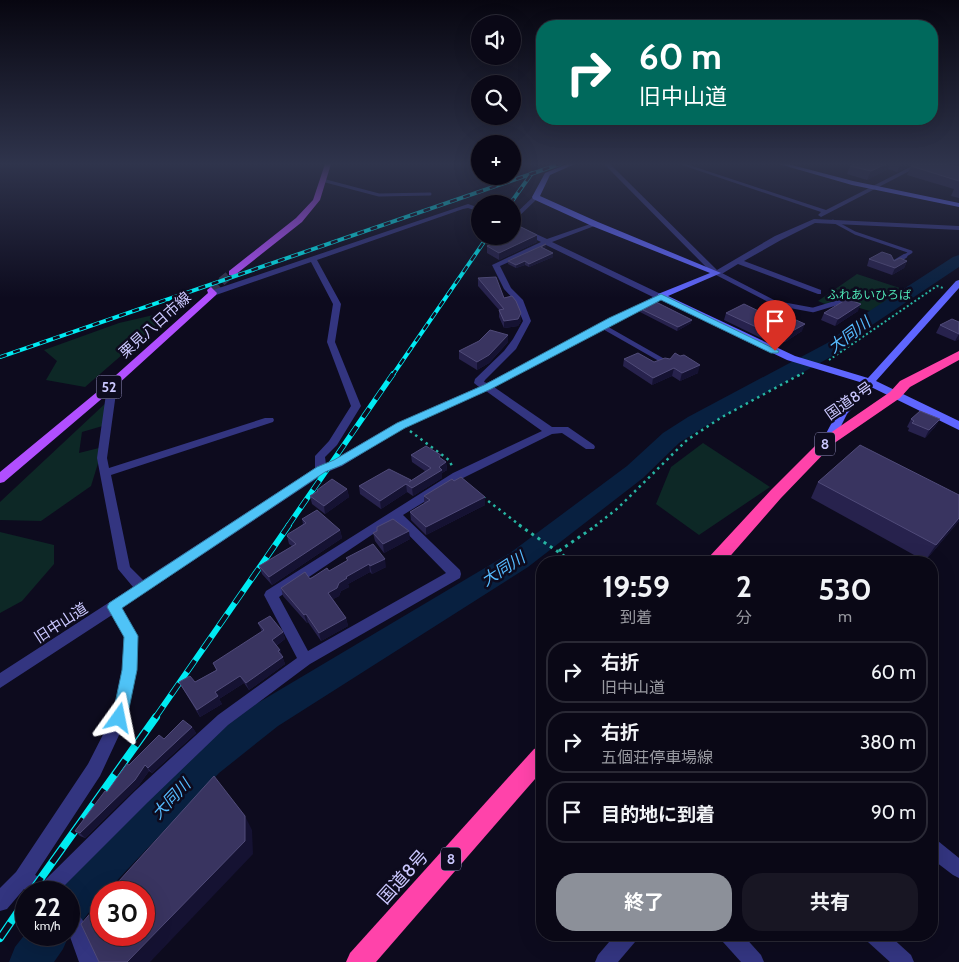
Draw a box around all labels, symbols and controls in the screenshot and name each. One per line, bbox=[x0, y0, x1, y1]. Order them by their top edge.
map controls bbox=[471, 15, 521, 245]
button: sound bbox=[471, 15, 521, 65]
text: 60 m bbox=[639, 35, 722, 78]
icon: right bbox=[556, 40, 621, 105]
button: search bbox=[471, 75, 521, 125]
text: 旧中山道 bbox=[639, 83, 727, 110]
button: + bbox=[471, 135, 521, 185]
button: − bbox=[471, 195, 521, 245]
park label: ふれあいひろば bbox=[827, 287, 911, 302]
street label: 栗見八日市線 bbox=[116, 288, 194, 362]
pin bbox=[754, 300, 796, 351]
icon: arrive bbox=[761, 307, 789, 335]
water label: 大同川 bbox=[824, 312, 875, 357]
road number: 52 bbox=[96, 376, 122, 398]
street label: 国道8号 bbox=[822, 378, 876, 424]
road number: 8 bbox=[815, 432, 835, 456]
water label: 大同川 bbox=[478, 547, 530, 590]
text: 19:59 bbox=[602, 568, 670, 605]
text: 2 bbox=[736, 568, 752, 605]
text: 530 bbox=[818, 571, 872, 608]
street label: 旧中山道 bbox=[31, 599, 91, 647]
text: m bbox=[838, 607, 852, 626]
text: 到着 bbox=[620, 608, 652, 627]
text: 分 bbox=[736, 608, 752, 627]
text: 右折 bbox=[601, 651, 639, 674]
icon: right bbox=[558, 658, 586, 686]
text: 60 m bbox=[871, 661, 916, 684]
text: 旧中山道 bbox=[601, 678, 665, 697]
position arrow bbox=[92, 691, 144, 743]
text: 右折 bbox=[601, 721, 639, 744]
icon: right bbox=[558, 728, 586, 756]
text: 380 m bbox=[860, 731, 916, 754]
text: 五個荘停車場線 bbox=[601, 748, 713, 767]
water label: 大同川 bbox=[148, 774, 196, 823]
icon: arrive bbox=[558, 798, 586, 826]
text: 90 m bbox=[871, 801, 916, 824]
text: 目的地に到着 bbox=[601, 803, 715, 826]
street label: 国道8号 bbox=[373, 846, 433, 908]
road number: 8 bbox=[441, 848, 461, 871]
button: 終了 bbox=[556, 873, 732, 931]
button: 共有 bbox=[742, 873, 918, 931]
speed limit sign: 30 bbox=[90, 881, 155, 946]
text: 22 bbox=[34, 892, 61, 922]
text: km/h bbox=[34, 918, 61, 933]

